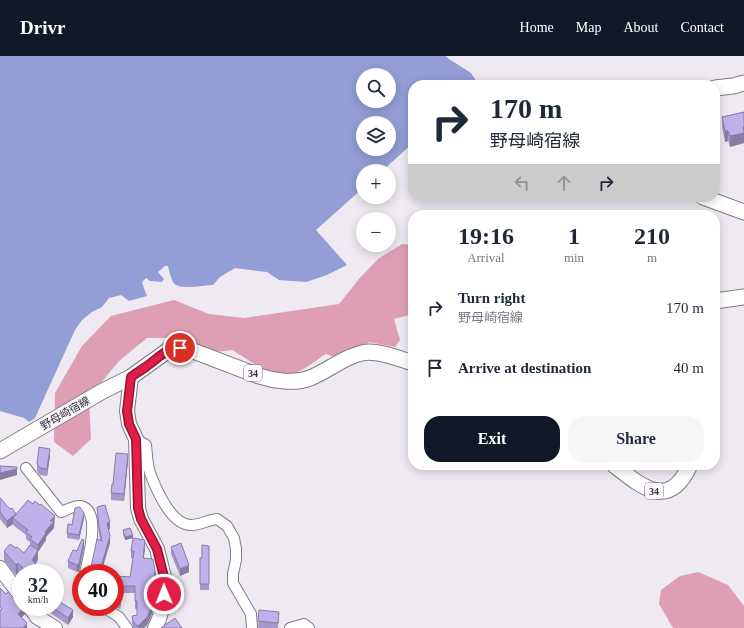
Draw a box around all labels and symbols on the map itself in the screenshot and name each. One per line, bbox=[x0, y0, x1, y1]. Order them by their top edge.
pin bbox=[163, 331, 197, 365]
road number: 34 bbox=[244, 365, 262, 381]
street label: 野母崎宿線 bbox=[38, 394, 92, 432]
road number: 34 bbox=[645, 483, 663, 499]
speed limit sign: 40 bbox=[72, 564, 124, 616]
position arrow bbox=[143, 573, 185, 615]

